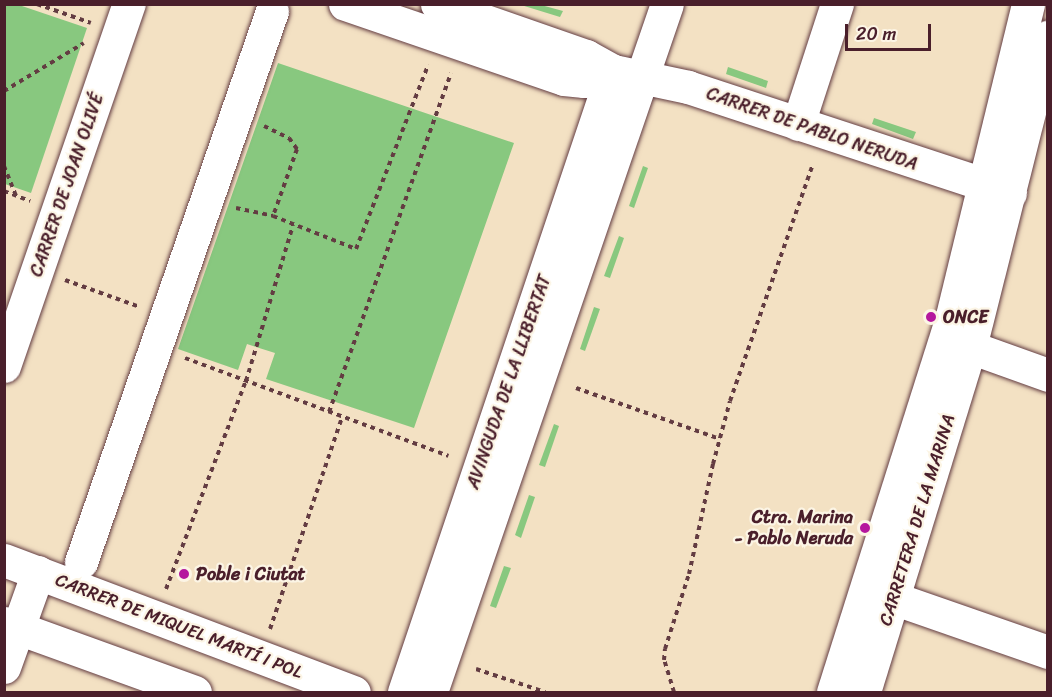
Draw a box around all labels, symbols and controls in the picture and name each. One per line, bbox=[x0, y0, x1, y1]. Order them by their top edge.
scale bar bbox=[848, 12, 934, 50]
text: 20 m bbox=[856, 18, 896, 50]
street label: CARRER DE PABLO NERUDA bbox=[704, 83, 920, 175]
street label: CARRER DE JOAN OLIVÉ bbox=[26, 91, 108, 279]
street label: AVINGUDA DE LA LLIBERTAT bbox=[462, 272, 556, 492]
place label: ONCE bbox=[943, 306, 988, 328]
marker: ONCE bbox=[924, 310, 938, 324]
street label: CARRETERA DE LA MARINA bbox=[875, 412, 959, 628]
place label: Ctra. Marina - Pablo Neruda bbox=[734, 507, 853, 550]
marker: Ctra. Marina - Pablo Neruda bbox=[858, 521, 872, 535]
place label: Poble i Ciutat bbox=[196, 563, 305, 585]
marker: Poble i Ciutat bbox=[177, 567, 191, 581]
street label: CARRER DE MIQUEL MARTÍ I POL bbox=[52, 568, 306, 684]

